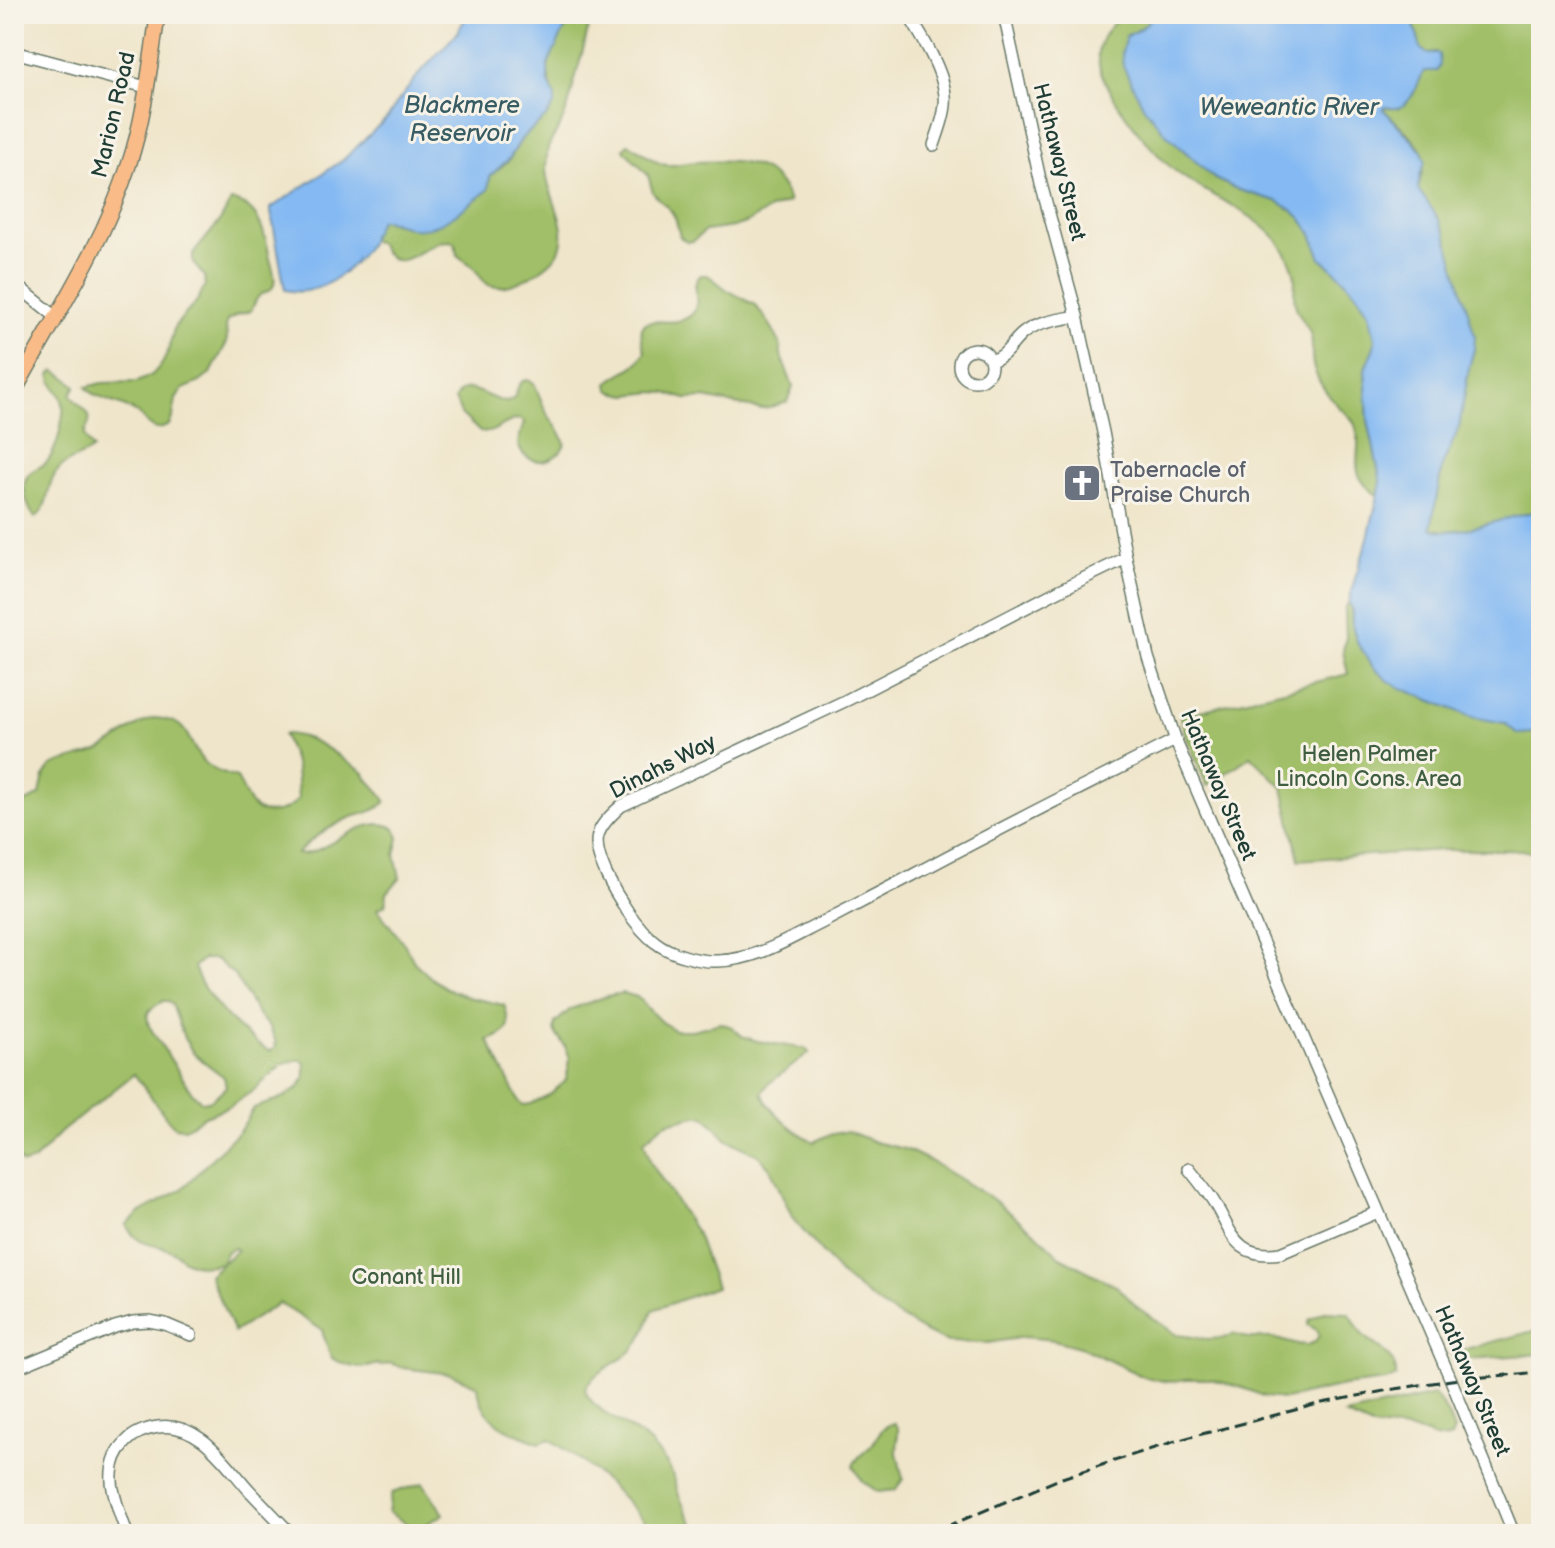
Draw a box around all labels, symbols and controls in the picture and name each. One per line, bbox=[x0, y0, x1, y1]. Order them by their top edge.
street label: Marion Road bbox=[86, 49, 142, 181]
street label: Hathaway Street bbox=[1026, 80, 1092, 244]
water label: Blackmere Reservoir bbox=[404, 91, 520, 148]
water label: Weweantic River bbox=[1200, 93, 1381, 122]
place label: Tabernacle of Praise Church bbox=[1110, 457, 1250, 509]
church icon: Tabernacle of Praise Church bbox=[1061, 462, 1103, 504]
street label: Hathaway Street bbox=[1174, 705, 1262, 865]
street label: Dinahs Way bbox=[605, 729, 721, 805]
park label: Helen Palmer Lincoln Cons. Area bbox=[1276, 741, 1462, 793]
park label: Conant Hill bbox=[351, 1264, 461, 1291]
street label: Hathaway Street bbox=[1428, 1301, 1516, 1461]

